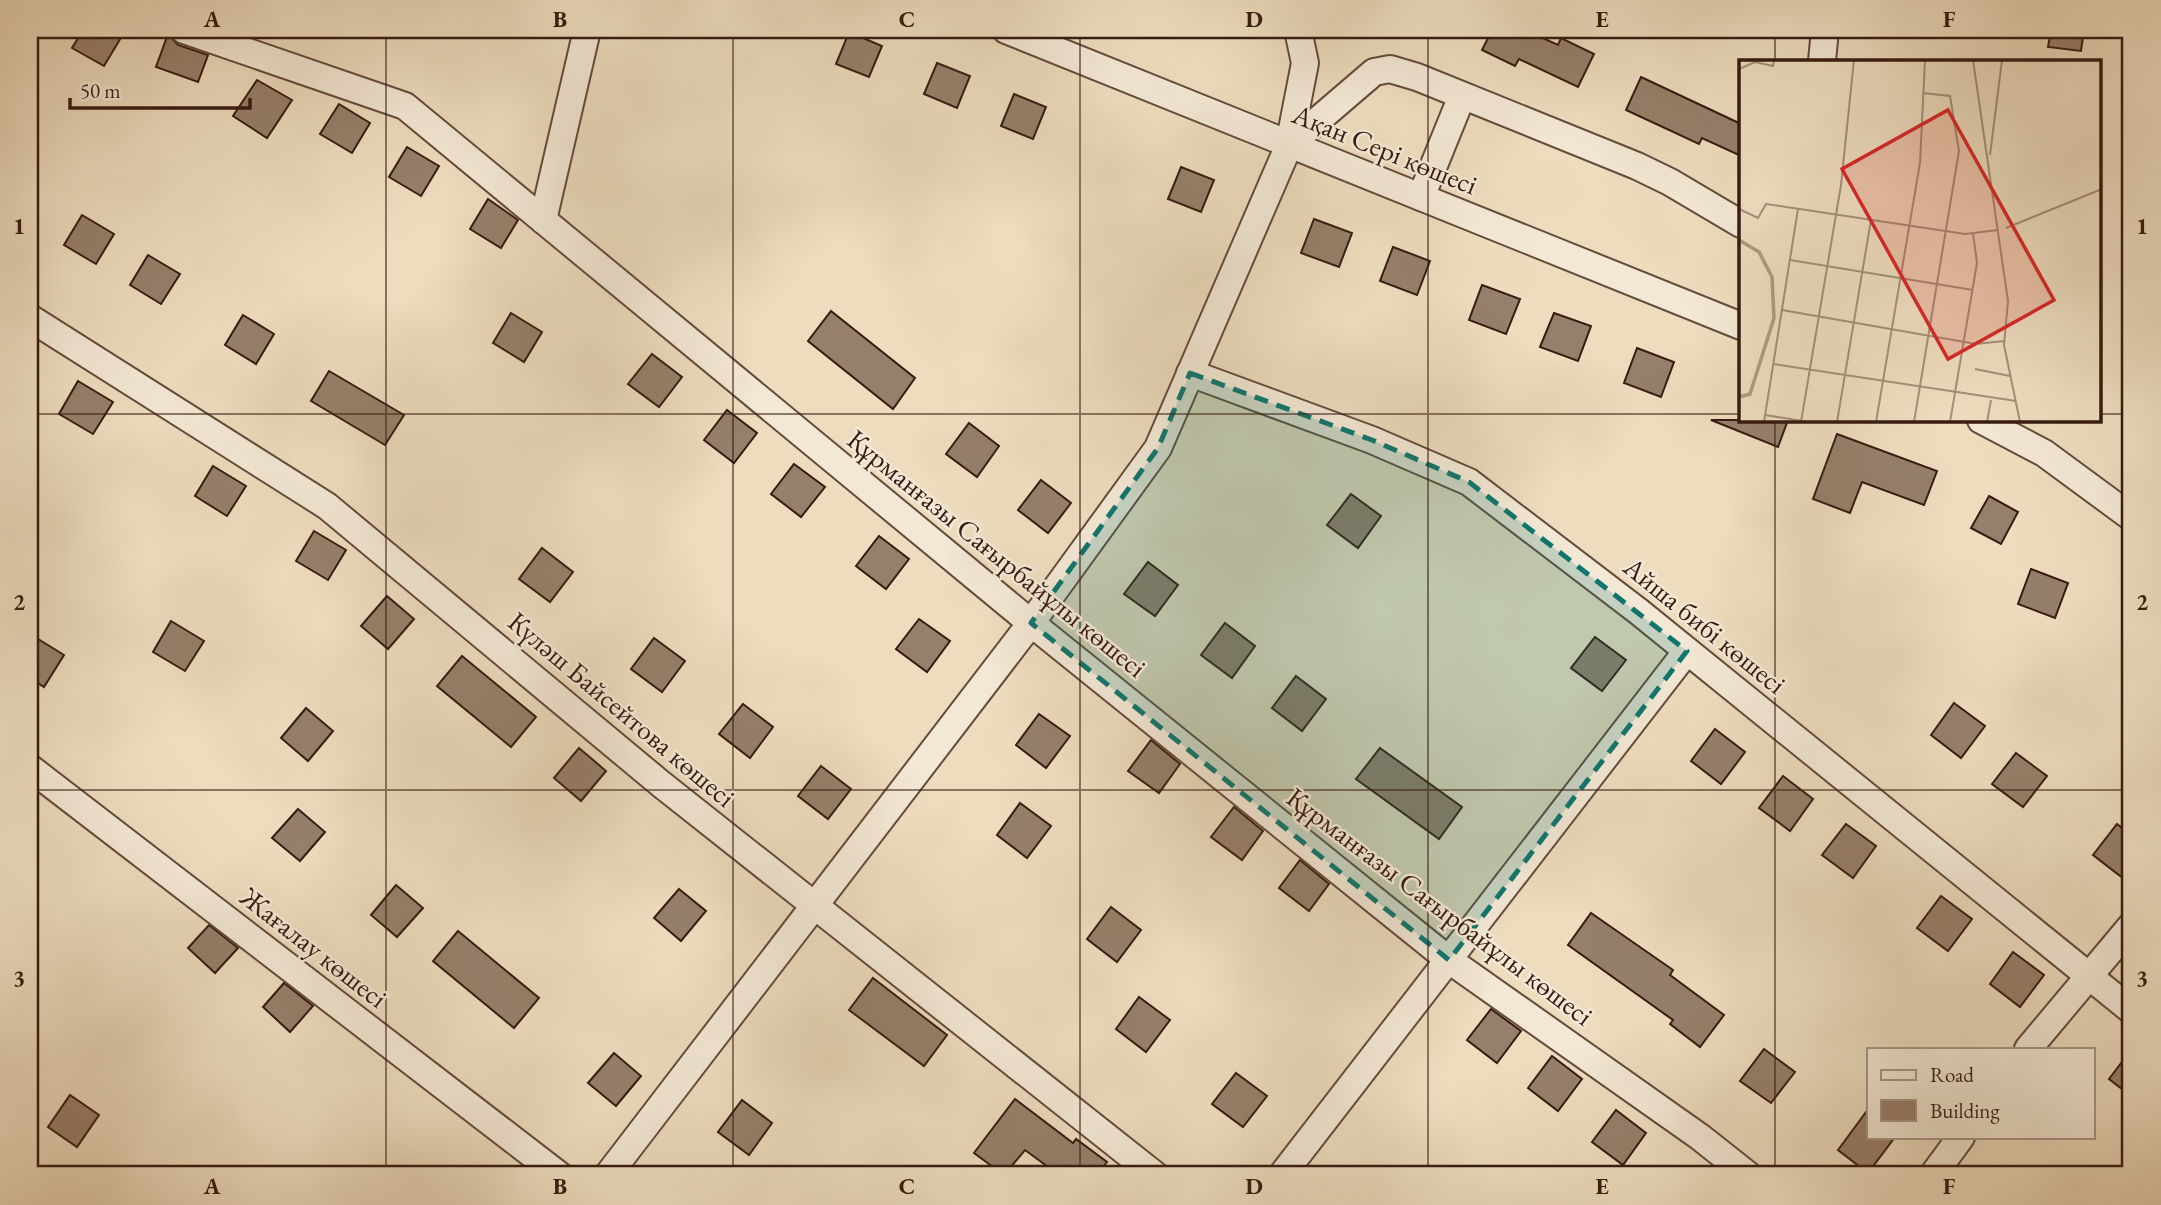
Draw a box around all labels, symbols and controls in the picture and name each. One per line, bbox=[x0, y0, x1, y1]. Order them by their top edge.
text: A bbox=[203, 4, 221, 34]
text: B bbox=[553, 4, 567, 34]
text: C bbox=[899, 4, 915, 34]
text: D bbox=[1245, 4, 1263, 34]
text: E bbox=[1595, 4, 1609, 34]
text: F bbox=[1943, 4, 1956, 34]
inset map bbox=[1739, 60, 2102, 422]
scale bar bbox=[70, 66, 250, 110]
text: 50 m bbox=[80, 77, 121, 104]
street label: Ақан Сері көшесі bbox=[1286, 95, 1483, 203]
text: 1 bbox=[13, 211, 25, 241]
text: 1 bbox=[2136, 211, 2148, 241]
street label: Құрманғазы Сағырбайұлы көшесі bbox=[840, 421, 1154, 685]
street label: Айша бибі көшесі bbox=[1616, 548, 1794, 702]
text: 2 bbox=[13, 587, 25, 617]
text: 2 bbox=[2136, 587, 2148, 617]
street label: Күләш Байсейтова көшесі bbox=[501, 603, 743, 815]
street label: Құрманғазы Сағырбайұлы көшесі bbox=[1280, 779, 1601, 1033]
street label: Жағалау көшесі bbox=[232, 878, 395, 1016]
text: 3 bbox=[13, 963, 25, 993]
text: 3 bbox=[2136, 963, 2148, 993]
legend bbox=[1867, 1048, 2094, 1138]
text: Road bbox=[1930, 1061, 1974, 1088]
text: Building bbox=[1930, 1097, 2000, 1124]
text: A bbox=[203, 1171, 221, 1201]
text: B bbox=[553, 1171, 567, 1201]
text: C bbox=[899, 1171, 915, 1201]
text: D bbox=[1245, 1171, 1263, 1201]
text: E bbox=[1595, 1171, 1609, 1201]
text: F bbox=[1943, 1171, 1956, 1201]

